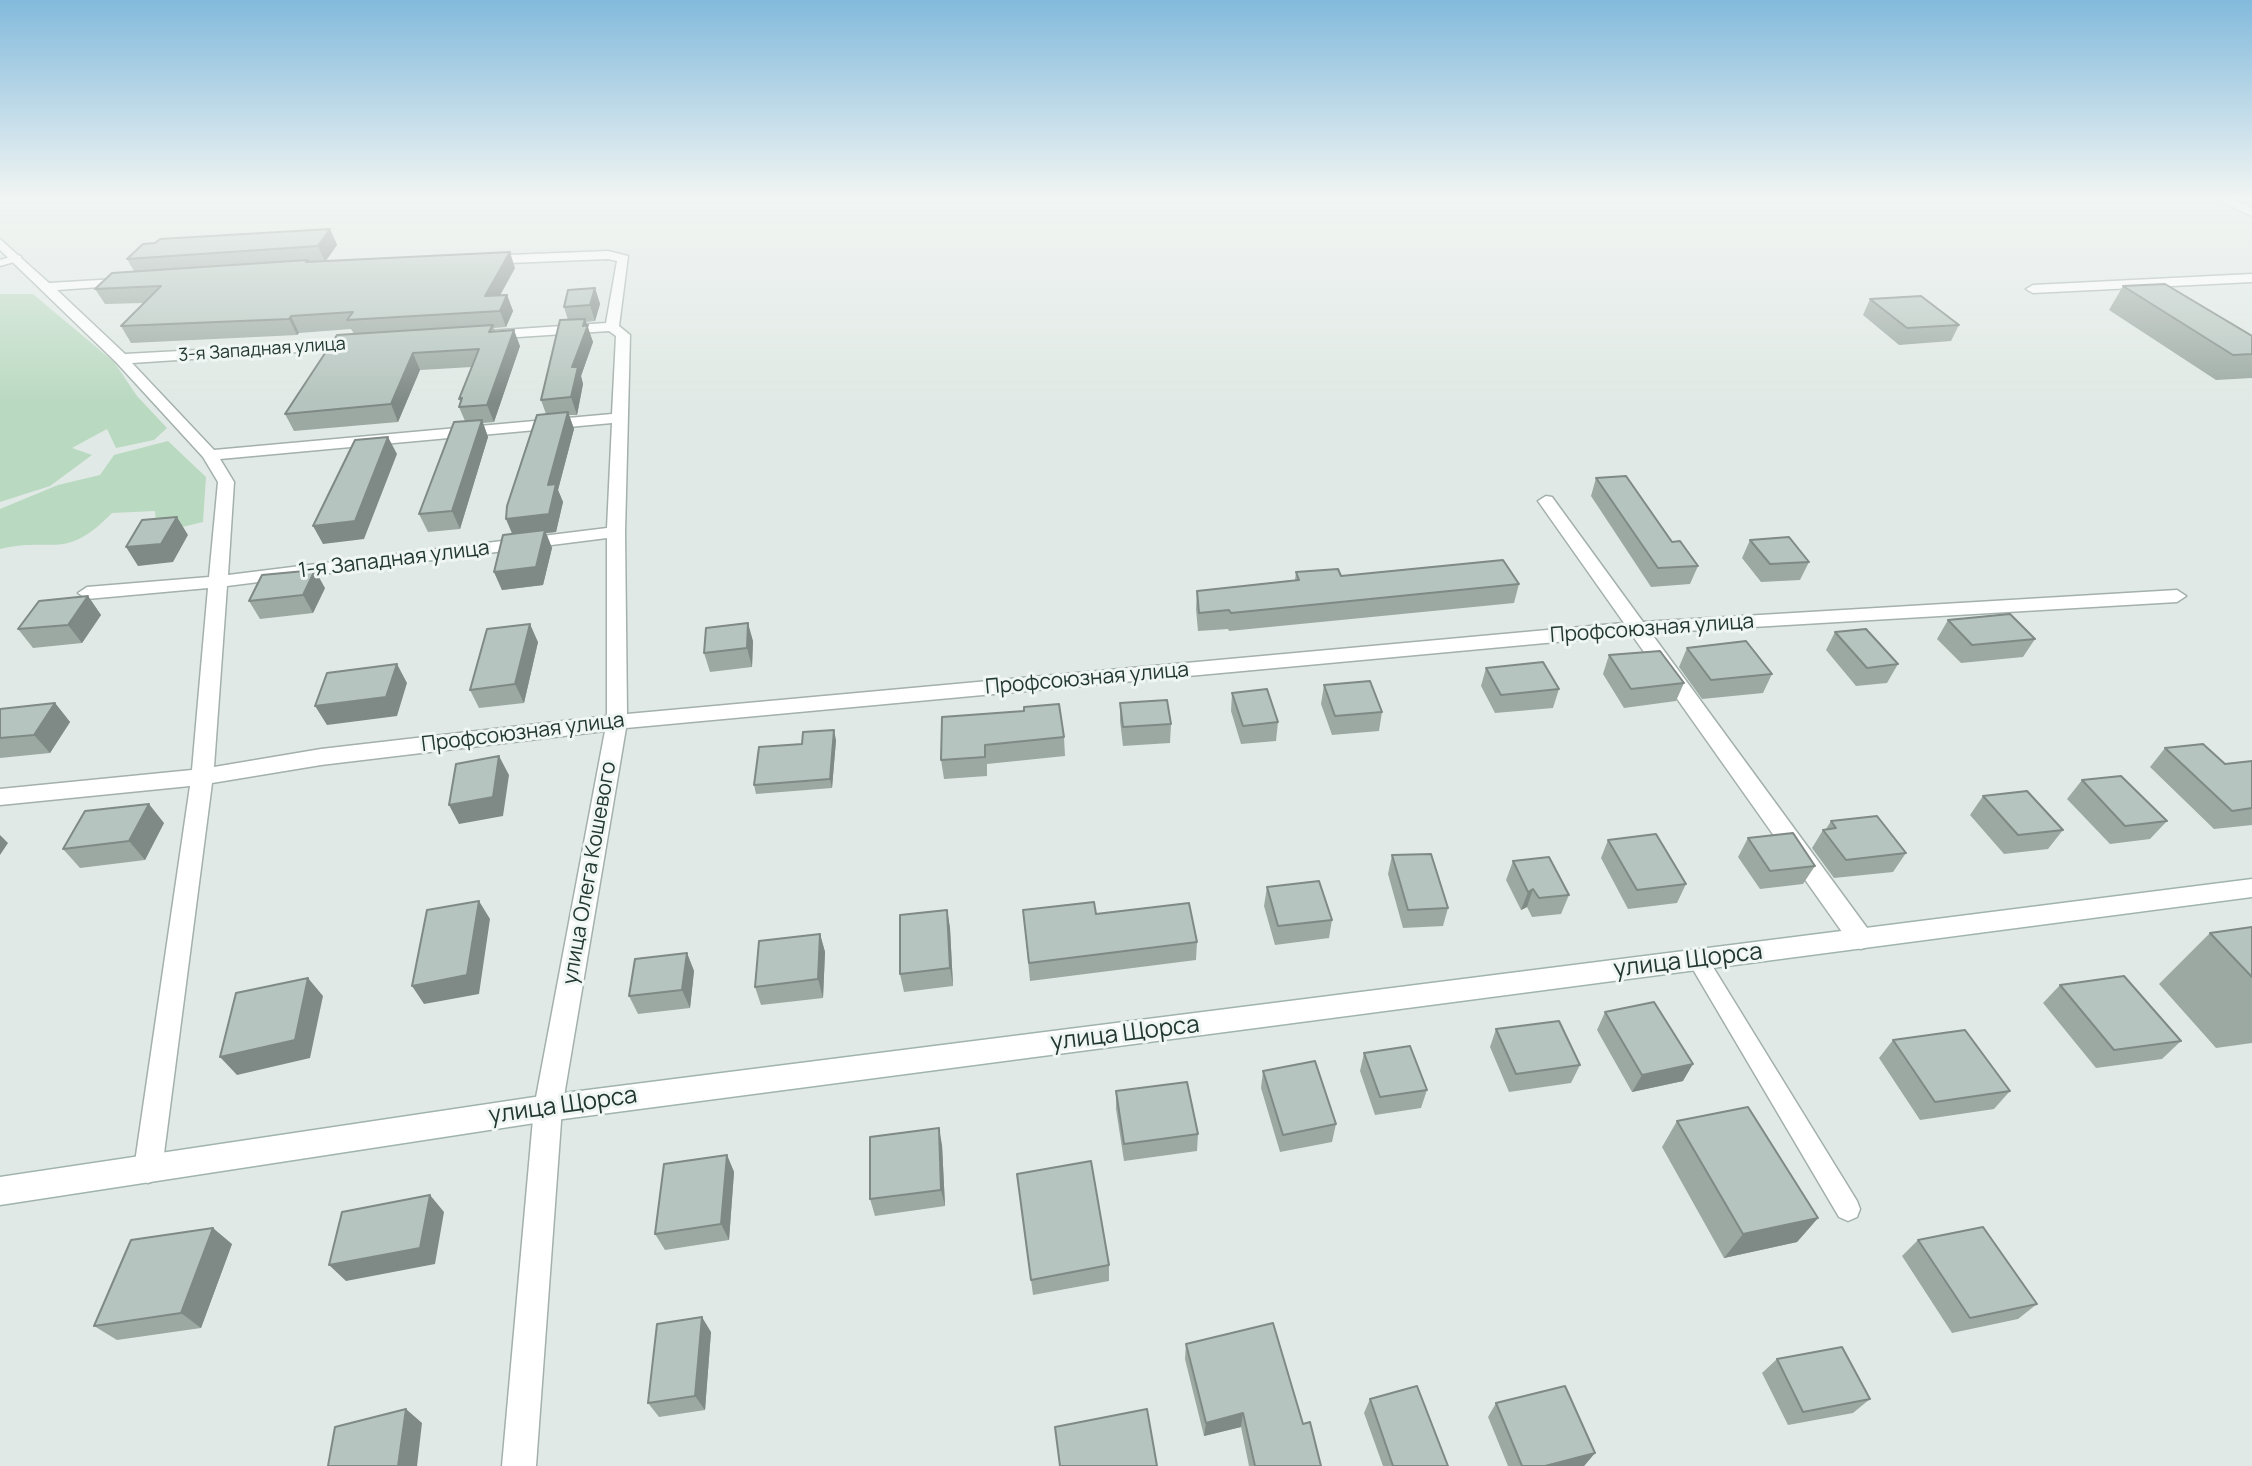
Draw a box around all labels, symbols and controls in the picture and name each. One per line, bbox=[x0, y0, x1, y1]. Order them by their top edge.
street label: 3-я Западная улица bbox=[178, 333, 346, 367]
street label: 1-я Западная улица bbox=[297, 536, 491, 584]
street label: Профсоюзная улица bbox=[1549, 609, 1755, 649]
street label: Профсоюзная улица bbox=[984, 658, 1190, 700]
street label: Профсоюзная улица bbox=[420, 708, 626, 758]
street label: улица Олега Кошевого bbox=[558, 759, 622, 987]
street label: улица Щорса bbox=[1612, 938, 1764, 984]
street label: улица Щорса bbox=[1049, 1011, 1201, 1057]
street label: улица Щорса bbox=[487, 1081, 639, 1131]

